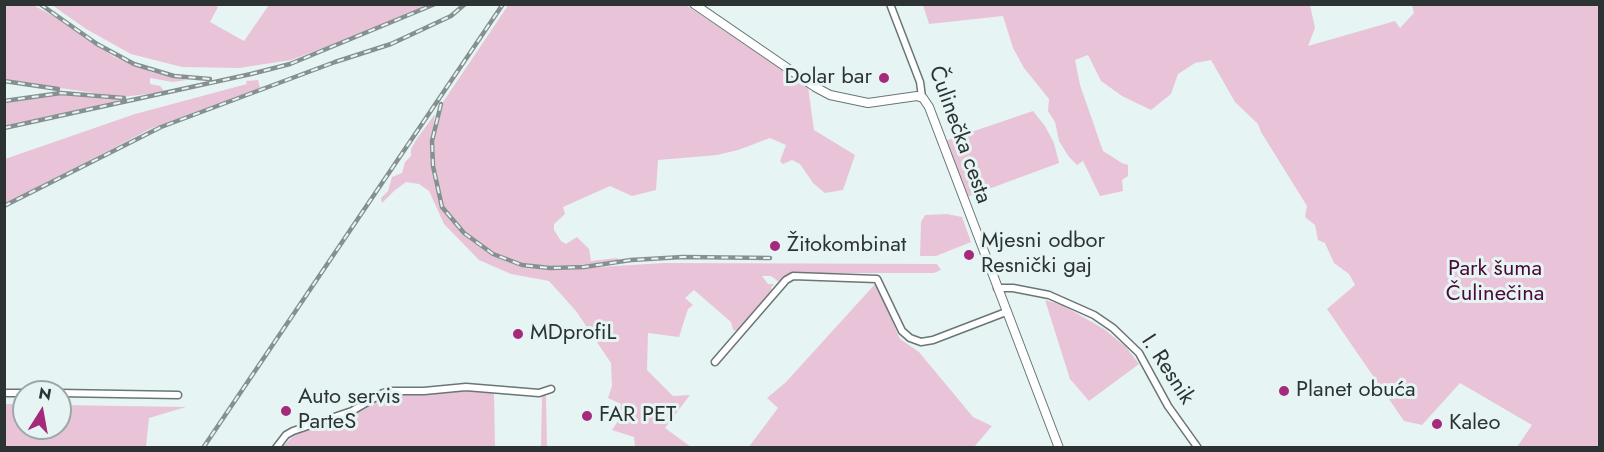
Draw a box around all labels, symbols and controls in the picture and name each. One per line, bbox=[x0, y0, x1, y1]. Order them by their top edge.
street label: Čulinečka cesta bbox=[922, 63, 996, 207]
place label: Dolar bar bbox=[785, 65, 872, 91]
marker: Dolar bar bbox=[877, 71, 891, 85]
place label: Mjesni odbor Resnički gaj bbox=[981, 229, 1105, 280]
place label: Žitokombinat bbox=[787, 233, 906, 259]
marker: Žitokombinat bbox=[768, 239, 782, 253]
marker: Mjesni odbor Resnički gaj bbox=[962, 248, 976, 262]
park label: Park šuma Čulinečina bbox=[1446, 257, 1544, 308]
place label: MDprofiL bbox=[530, 321, 616, 347]
marker: MDprofiL bbox=[511, 327, 525, 341]
street label: I. Resnik bbox=[1135, 330, 1199, 410]
place label: Planet obuća bbox=[1296, 378, 1416, 404]
north arrow bbox=[12, 380, 72, 440]
text: N bbox=[37, 381, 54, 406]
marker: Planet obuća bbox=[1277, 384, 1291, 398]
place label: Auto servis ParteS bbox=[298, 385, 400, 436]
place label: FAR PET bbox=[599, 403, 676, 429]
marker: Auto servis ParteS bbox=[279, 404, 293, 418]
marker: FAR PET bbox=[580, 409, 594, 423]
place label: Kaleo bbox=[1449, 411, 1500, 437]
marker: Kaleo bbox=[1430, 417, 1444, 431]

